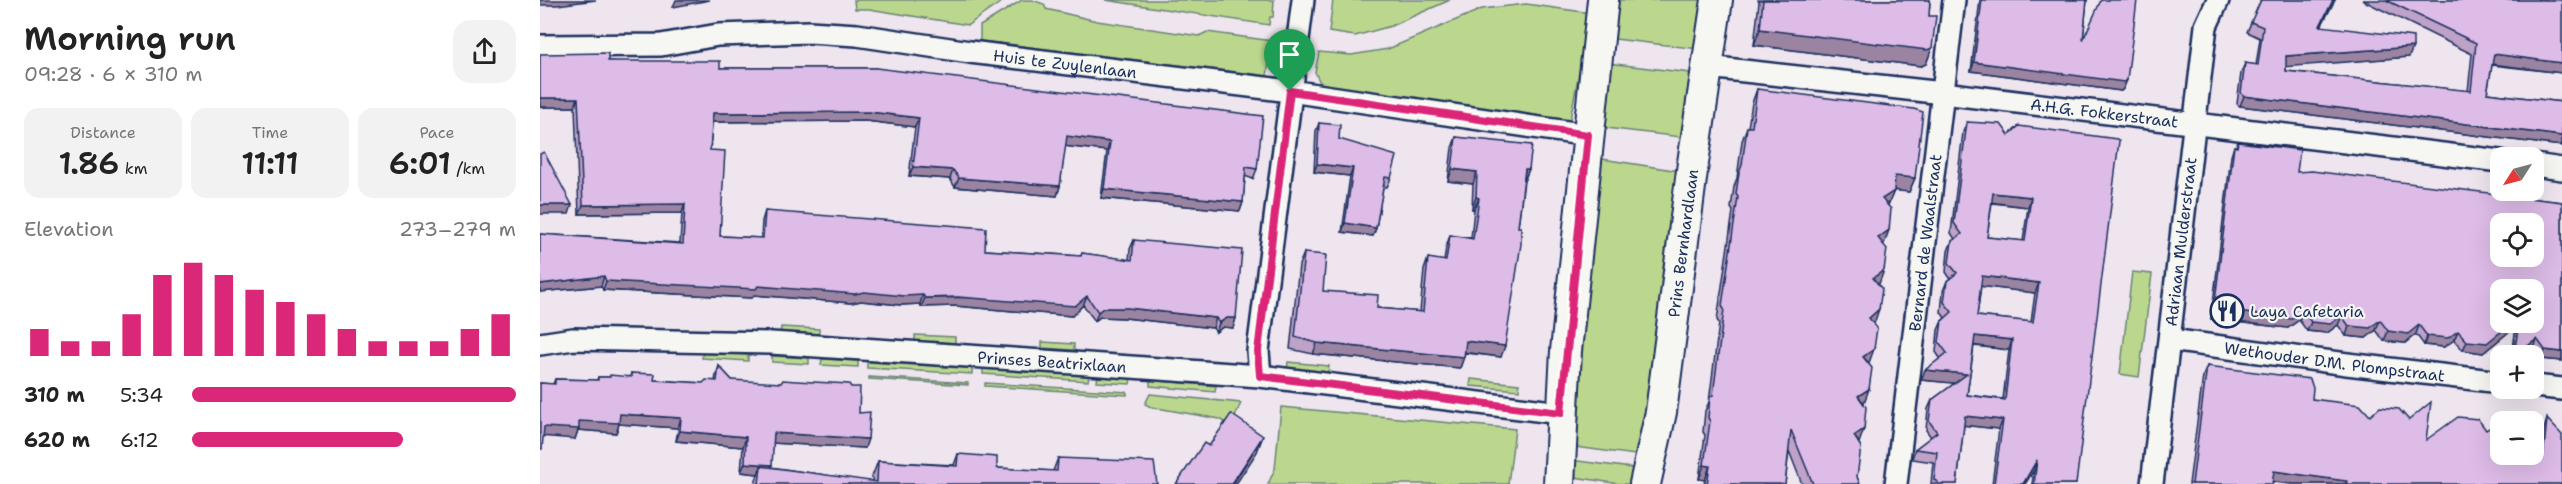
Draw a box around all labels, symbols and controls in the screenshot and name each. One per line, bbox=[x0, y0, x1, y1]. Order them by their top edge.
text: Morning run bbox=[24, 16, 236, 61]
button: share bbox=[453, 20, 516, 83]
pin bbox=[1264, 29, 1315, 91]
icon: arrive bbox=[1273, 38, 1306, 71]
street label: Huis te Zuylenlaan bbox=[992, 44, 1138, 83]
text: 09:28 · 6 × 310 m bbox=[24, 61, 203, 87]
street label: A.H.G. Fokkerstraat bbox=[2029, 93, 2179, 132]
text: Distance bbox=[70, 122, 136, 143]
text: Time bbox=[252, 122, 288, 143]
text: Pace bbox=[419, 122, 455, 143]
text: 1.86 bbox=[59, 143, 119, 184]
text: 11:11 bbox=[241, 143, 299, 184]
text: 6:01 bbox=[389, 143, 451, 184]
north arrow bbox=[2490, 147, 2544, 201]
map controls bbox=[2490, 147, 2544, 465]
street label: Bernard de Waalstraat bbox=[1904, 153, 1946, 333]
street label: Adriaan Mulderstraat bbox=[2160, 156, 2201, 328]
text: km bbox=[119, 158, 147, 179]
text: /km bbox=[451, 158, 485, 179]
street label: Prins Bernhardlaan bbox=[1663, 168, 1703, 318]
button: locate bbox=[2490, 213, 2544, 267]
text: Elevation bbox=[24, 216, 114, 242]
text: 273–279 m bbox=[399, 216, 516, 242]
button: layers bbox=[2490, 279, 2544, 333]
restaurant icon: Laya Cafetaria bbox=[2209, 293, 2245, 329]
place label: Laya Cafetaria bbox=[2250, 301, 2364, 322]
street label: Wethouder D.M. Plompstraat bbox=[2223, 337, 2446, 386]
button: + bbox=[2490, 345, 2544, 399]
street label: Prinses Beatrixlaan bbox=[977, 346, 1127, 377]
text: 310 m bbox=[24, 382, 85, 408]
text: 5:34 bbox=[120, 382, 163, 408]
button: − bbox=[2490, 411, 2544, 465]
text: 620 m bbox=[24, 427, 90, 453]
text: 6:12 bbox=[120, 427, 159, 453]

